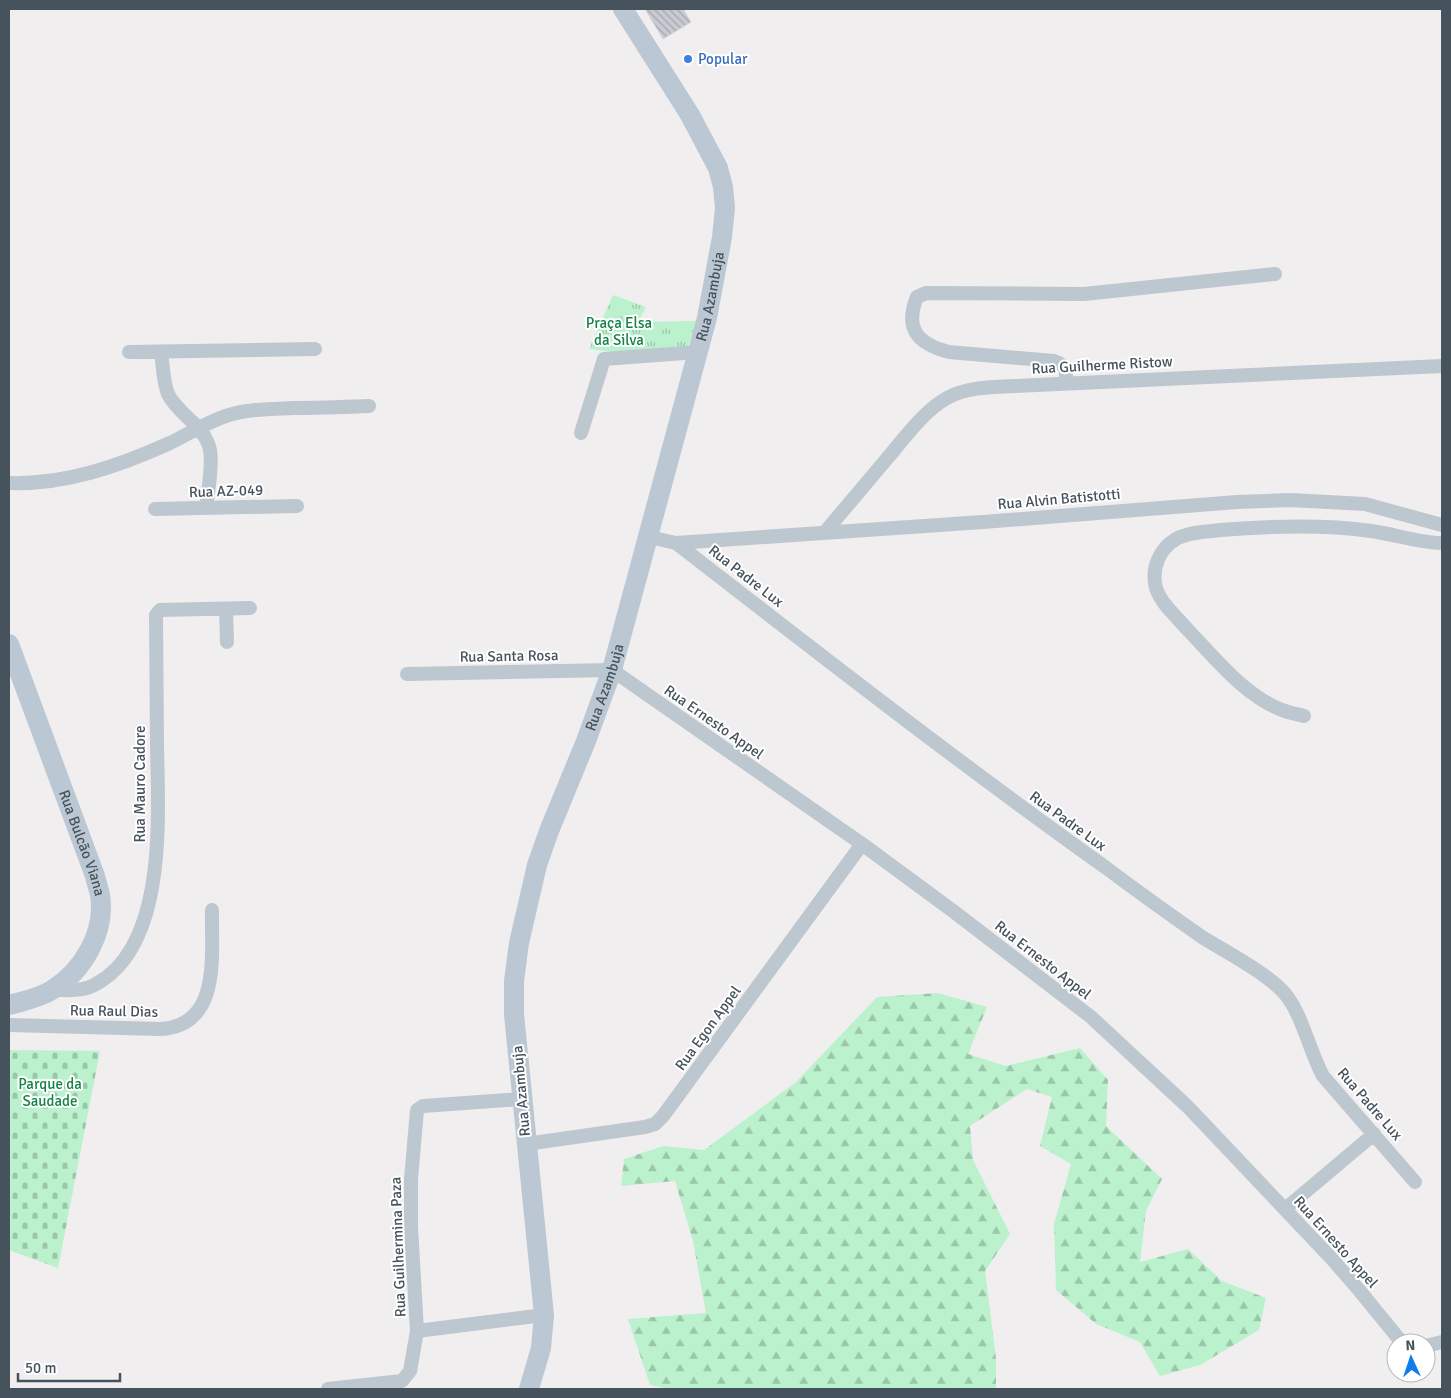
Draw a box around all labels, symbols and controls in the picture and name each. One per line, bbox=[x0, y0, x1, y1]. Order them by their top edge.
place label: Popular bbox=[698, 50, 748, 68]
marker: Popular bbox=[682, 53, 694, 65]
street label: Rua Azambuja bbox=[692, 250, 728, 343]
park label: Praça Elsa da Silva bbox=[586, 314, 652, 349]
street label: Rua Guilherme Ristow bbox=[1031, 352, 1173, 378]
street label: Rua AZ-049 bbox=[188, 481, 264, 501]
street label: Rua Alvin Batistotti bbox=[997, 485, 1121, 513]
street label: Rua Padre Lux bbox=[705, 541, 787, 611]
street label: Rua Azambuja bbox=[581, 642, 628, 733]
street label: Rua Santa Rosa bbox=[459, 646, 559, 666]
street label: Rua Ernesto Appel bbox=[661, 681, 767, 763]
street label: Rua Mauro Cadore bbox=[131, 725, 149, 843]
street label: Rua Bulcão Viana bbox=[55, 787, 109, 898]
street label: Rua Padre Lux bbox=[1026, 787, 1110, 855]
street label: Rua Ernesto Appel bbox=[991, 917, 1095, 1003]
street label: Rua Egon Appel bbox=[671, 982, 745, 1074]
street label: Rua Raul Dias bbox=[70, 1001, 159, 1021]
street label: Rua Azambuja bbox=[508, 1045, 534, 1137]
street label: Rua Padre Lux bbox=[1334, 1064, 1406, 1144]
park label: Parque da Saudade bbox=[18, 1075, 82, 1110]
street label: Rua Guilhermina Paza bbox=[387, 1177, 409, 1317]
street label: Rua Ernesto Appel bbox=[1290, 1192, 1382, 1292]
north arrow bbox=[1386, 1333, 1436, 1383]
text: N bbox=[1405, 1337, 1416, 1354]
scale bar bbox=[18, 1350, 120, 1382]
text: 50 m bbox=[25, 1359, 56, 1377]

